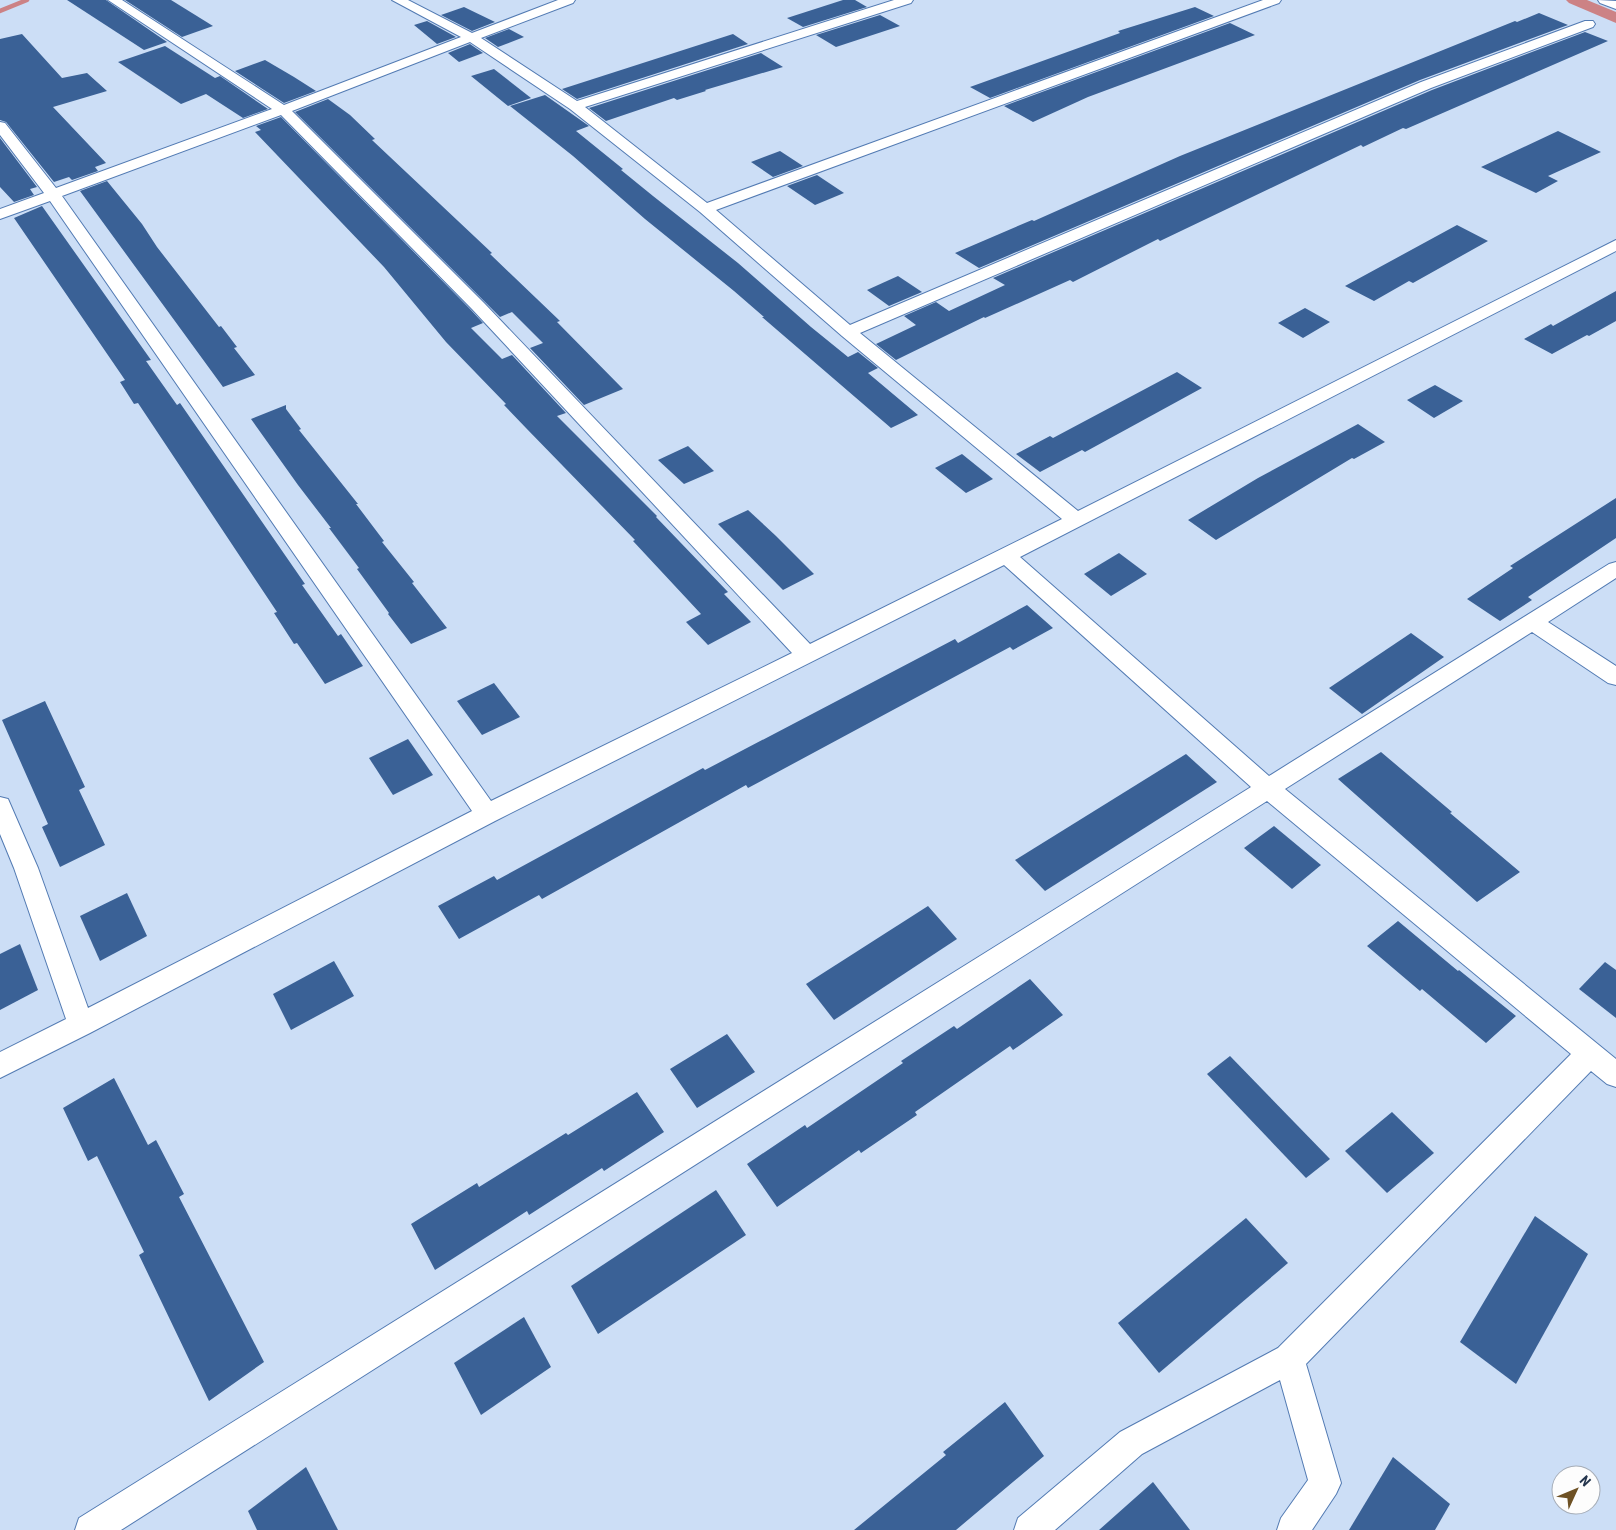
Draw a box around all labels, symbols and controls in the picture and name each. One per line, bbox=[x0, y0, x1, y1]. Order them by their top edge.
north arrow bbox=[1551, 1465, 1601, 1515]
text: N bbox=[1577, 1472, 1594, 1490]

